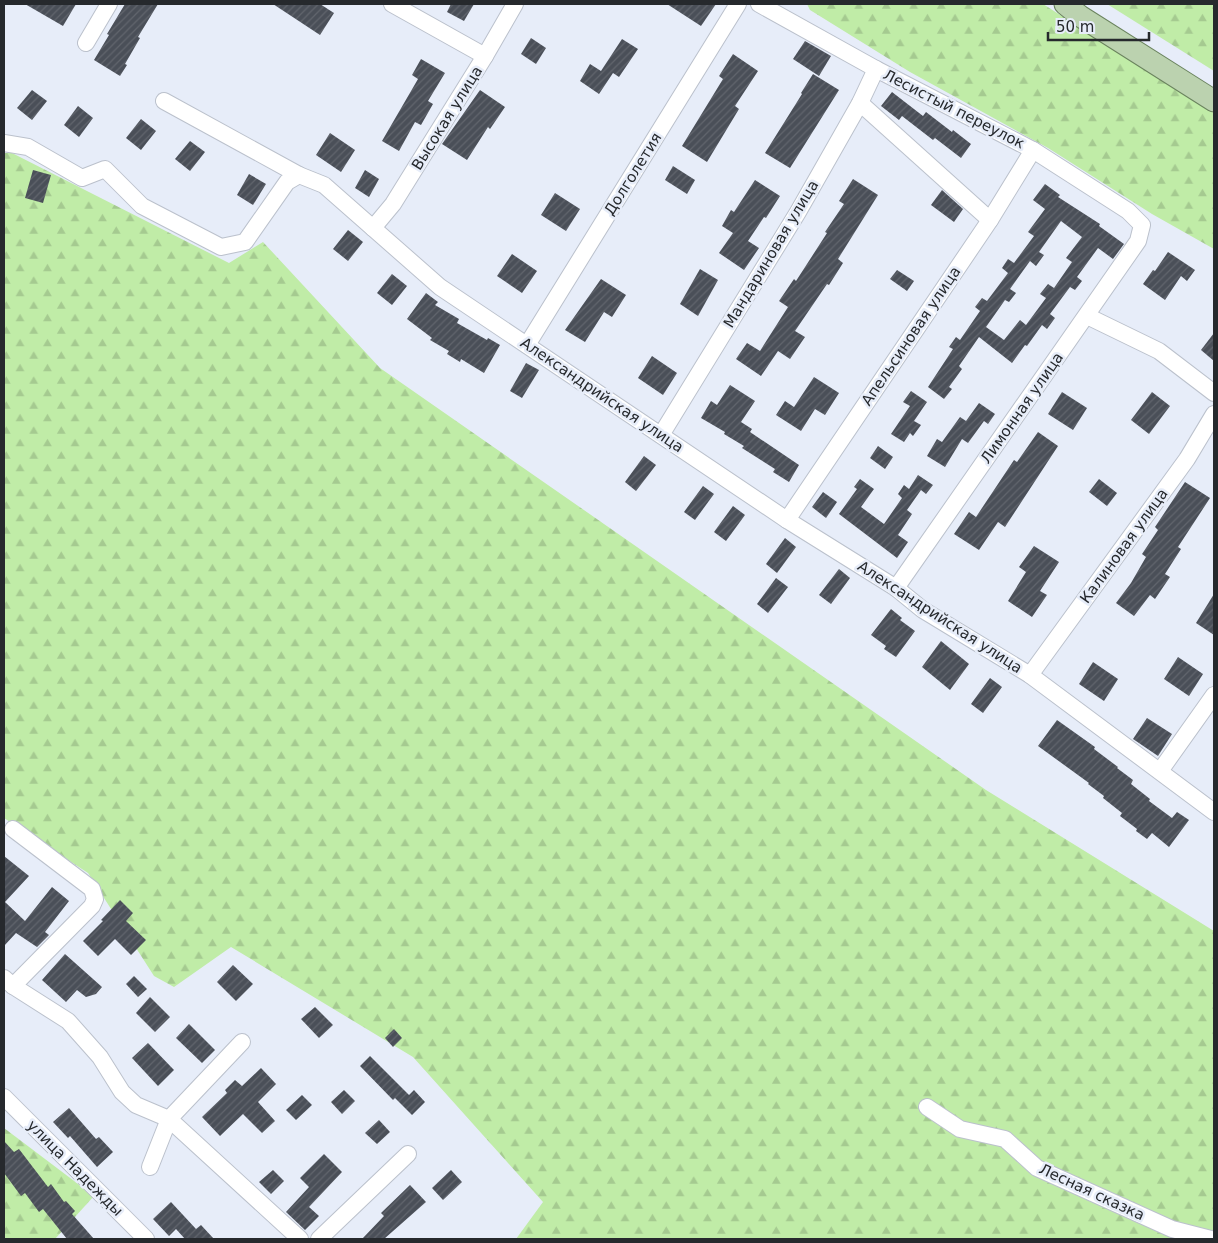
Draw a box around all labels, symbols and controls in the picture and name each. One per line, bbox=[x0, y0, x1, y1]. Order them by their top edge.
scale bar bbox=[1048, 10, 1149, 42]
text: 50 m bbox=[1056, 18, 1094, 36]
street label: Высокая улица bbox=[408, 63, 486, 173]
street label: Лесистый переулок bbox=[880, 65, 1028, 153]
street label: Долголетия bbox=[600, 129, 666, 219]
street label: Мандариновая улица bbox=[720, 177, 822, 331]
street label: Апельсиновая улица bbox=[858, 263, 964, 409]
street label: Александрийская улица bbox=[517, 334, 687, 456]
street label: Лимонная улица bbox=[977, 349, 1067, 467]
street label: Калиновая улица bbox=[1076, 485, 1172, 607]
street label: Александрийская улица bbox=[854, 557, 1026, 677]
street label: улица Надежды bbox=[23, 1116, 127, 1220]
street label: Лесная сказка bbox=[1036, 1160, 1148, 1224]

